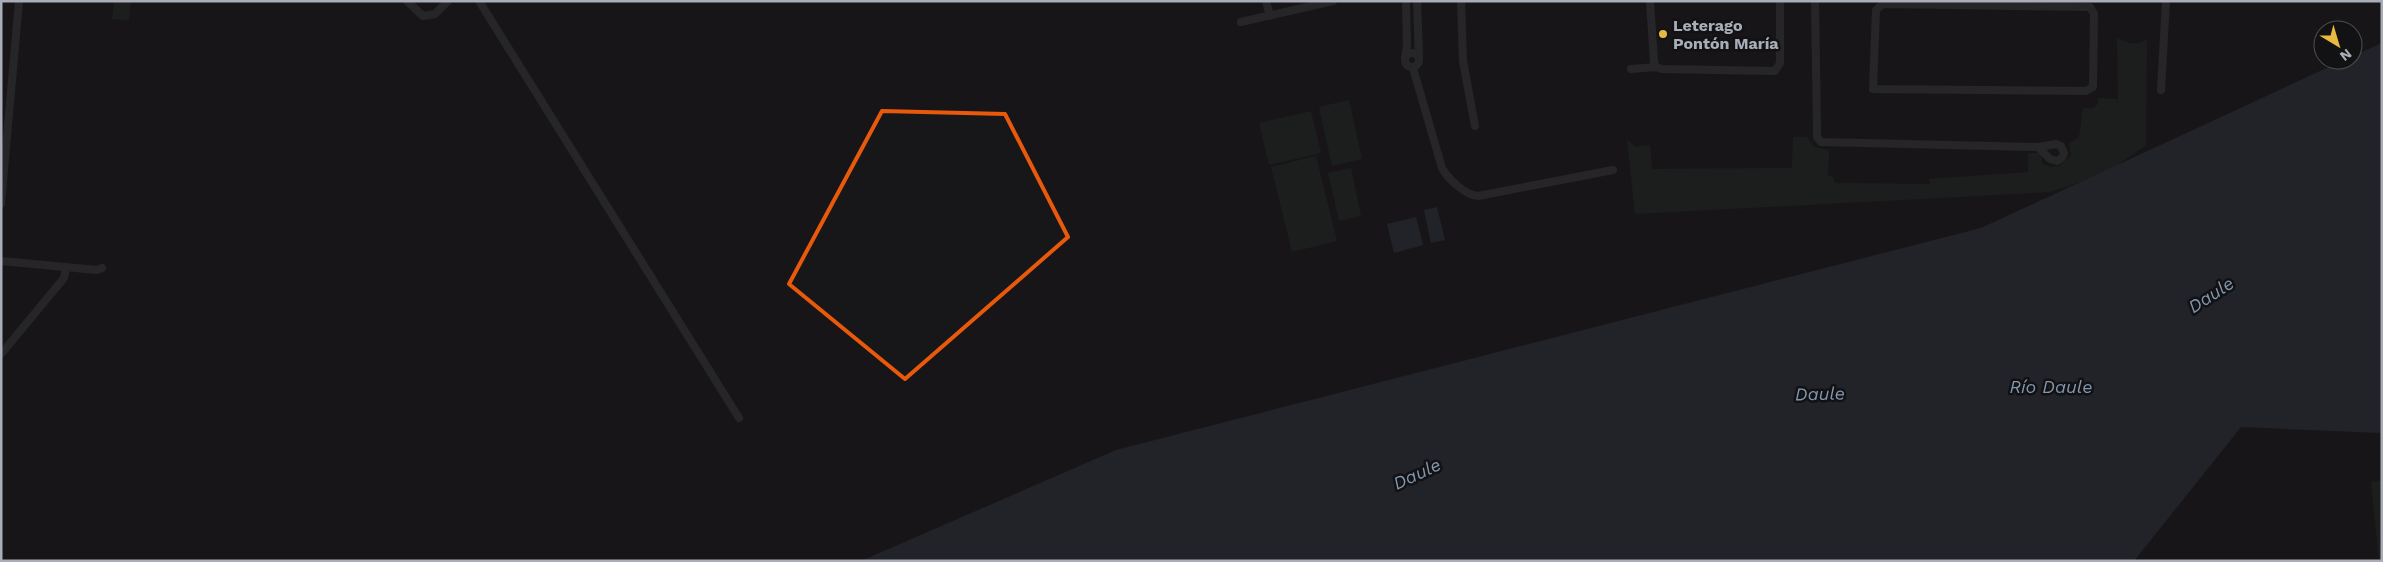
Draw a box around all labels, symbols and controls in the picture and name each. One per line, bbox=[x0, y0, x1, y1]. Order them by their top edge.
place label: Leterago Pontón María bbox=[1673, 16, 1779, 53]
north arrow bbox=[2313, 20, 2363, 70]
marker: Leterago Pontón María bbox=[1657, 28, 1669, 40]
text: N bbox=[2337, 46, 2355, 65]
water label: Daule bbox=[2184, 272, 2237, 317]
water label: Río Daule bbox=[2010, 376, 2092, 397]
water label: Daule bbox=[1795, 383, 1845, 404]
water label: Daule bbox=[1390, 453, 1444, 494]

